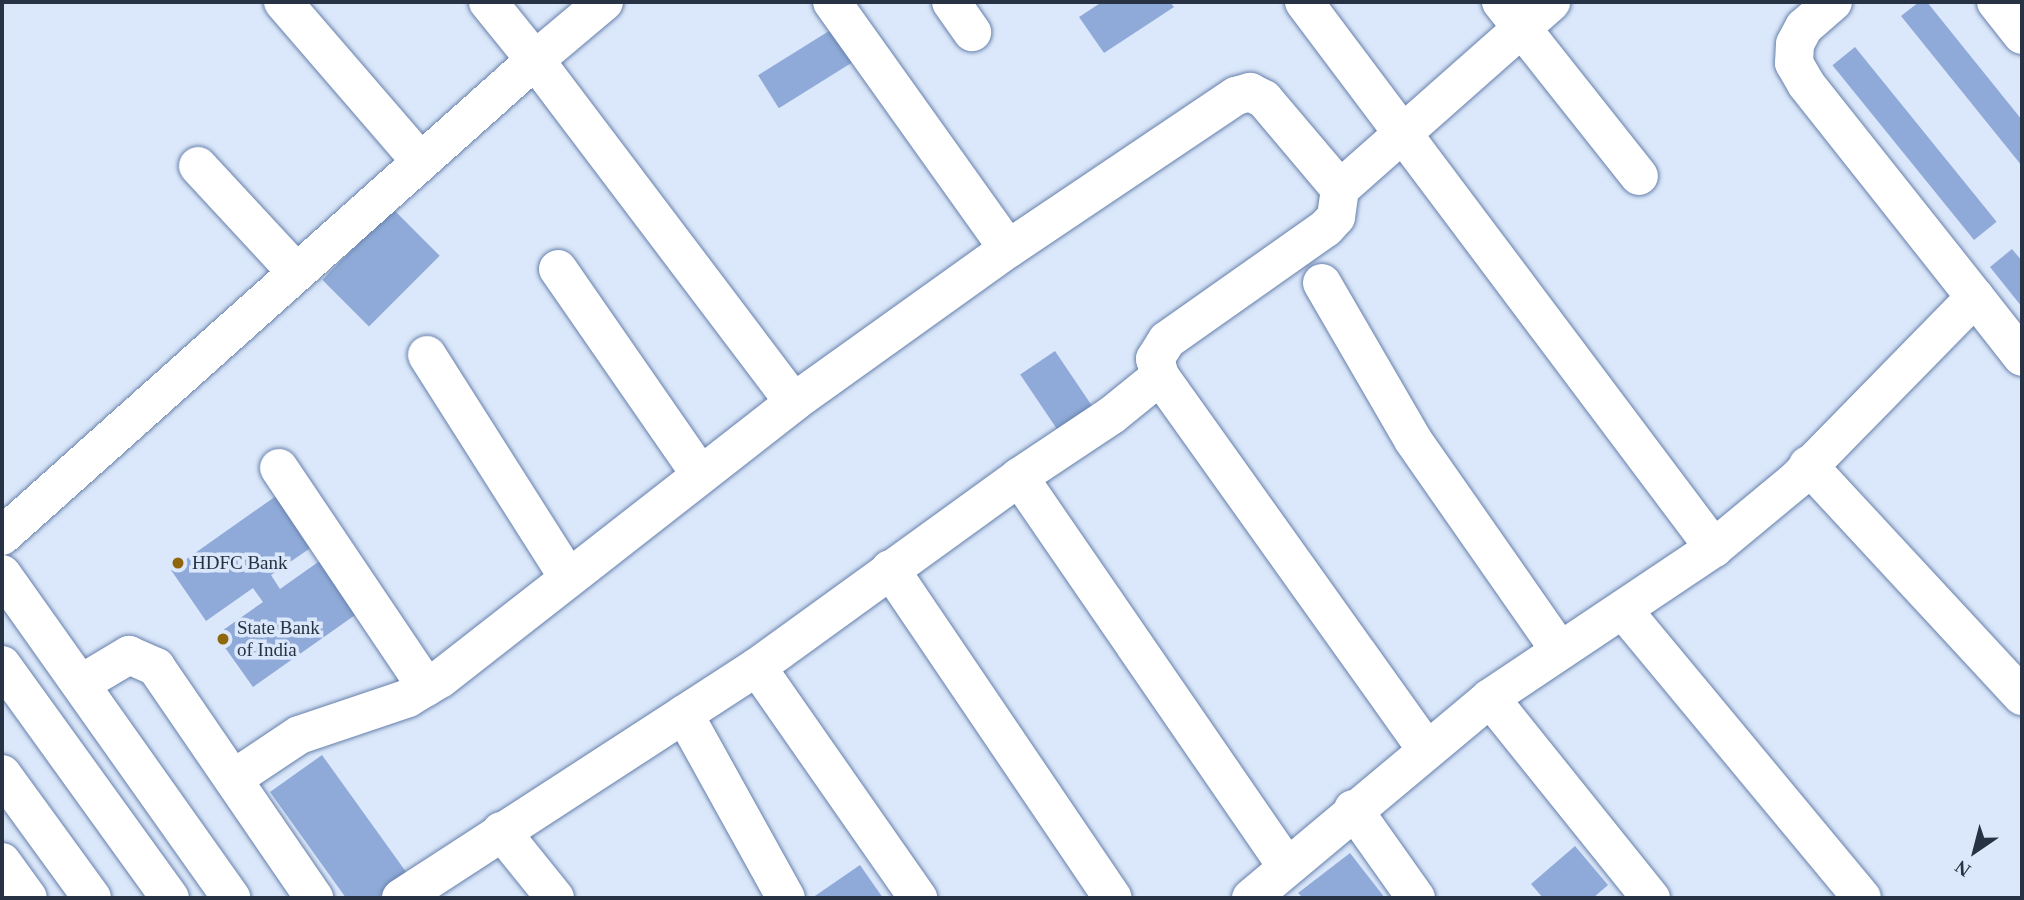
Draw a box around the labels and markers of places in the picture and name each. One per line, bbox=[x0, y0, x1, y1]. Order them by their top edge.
place label: HDFC Bank bbox=[192, 552, 288, 574]
marker: HDFC Bank bbox=[170, 555, 186, 571]
place label: State Bank of India bbox=[237, 617, 320, 661]
marker: State Bank of India bbox=[215, 631, 231, 647]

